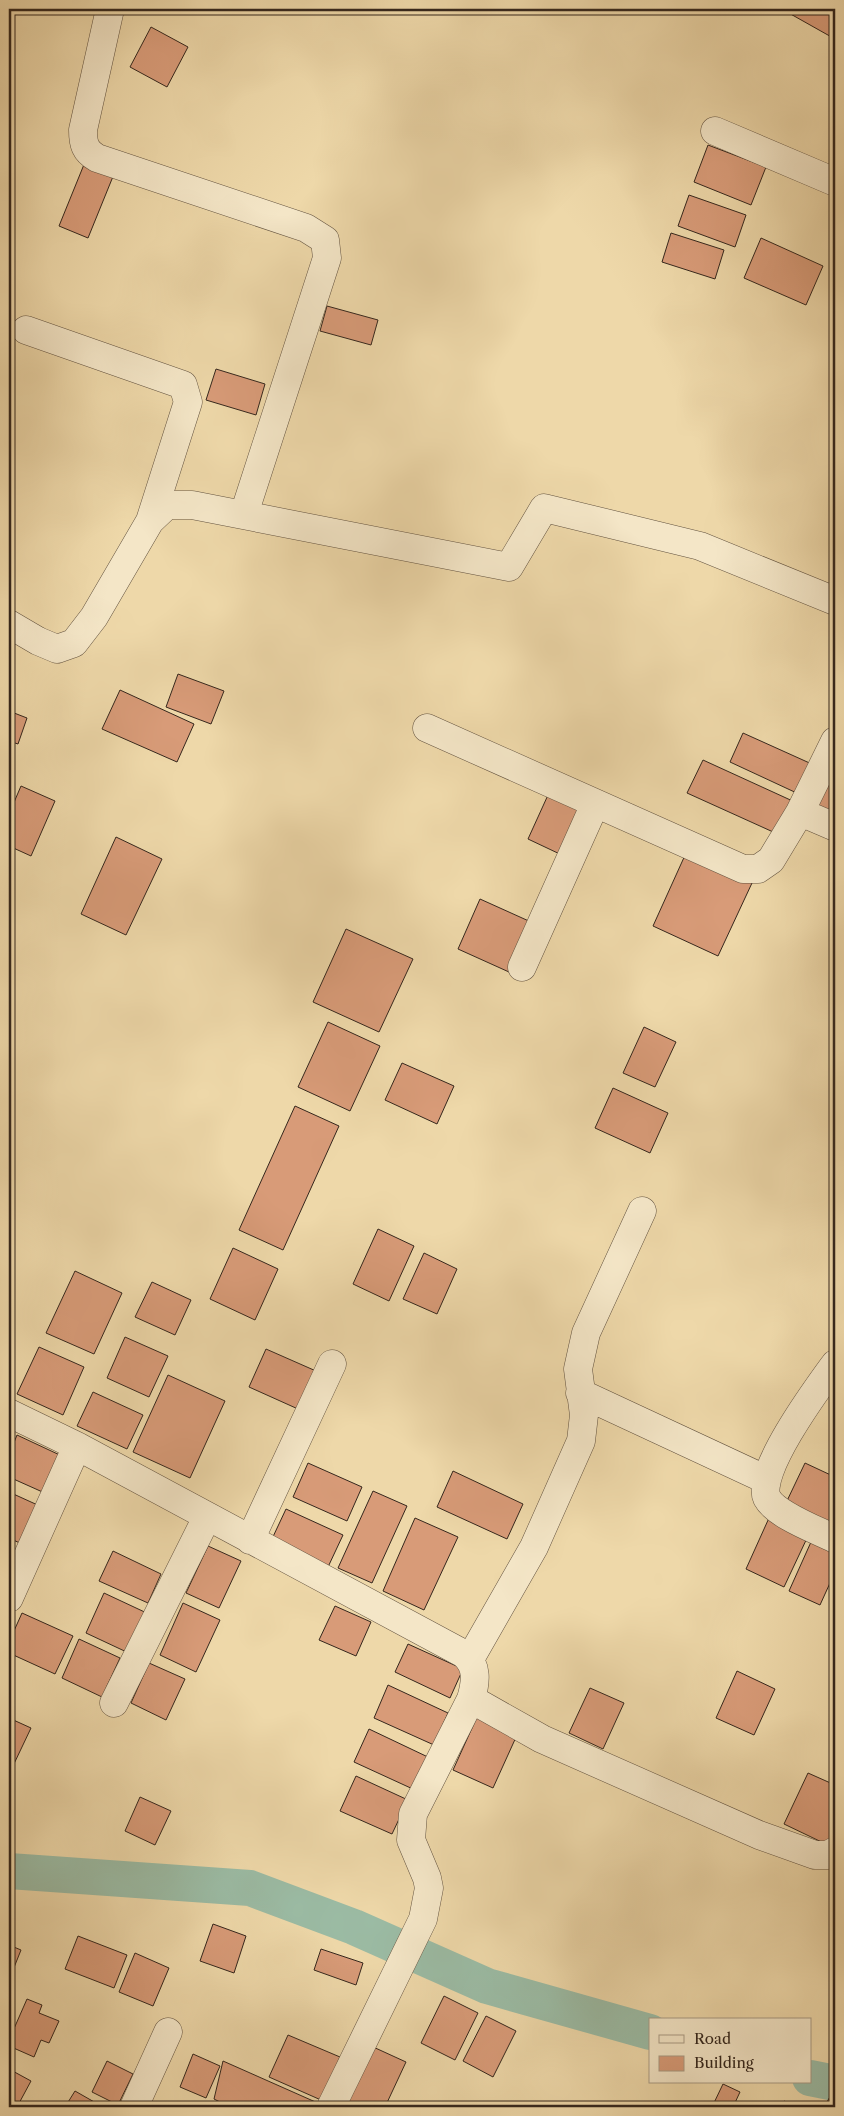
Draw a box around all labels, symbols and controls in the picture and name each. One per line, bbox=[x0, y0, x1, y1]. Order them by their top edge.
legend bbox=[649, 2018, 812, 2084]
text: Road bbox=[694, 2029, 731, 2048]
text: Building bbox=[694, 2053, 754, 2072]

